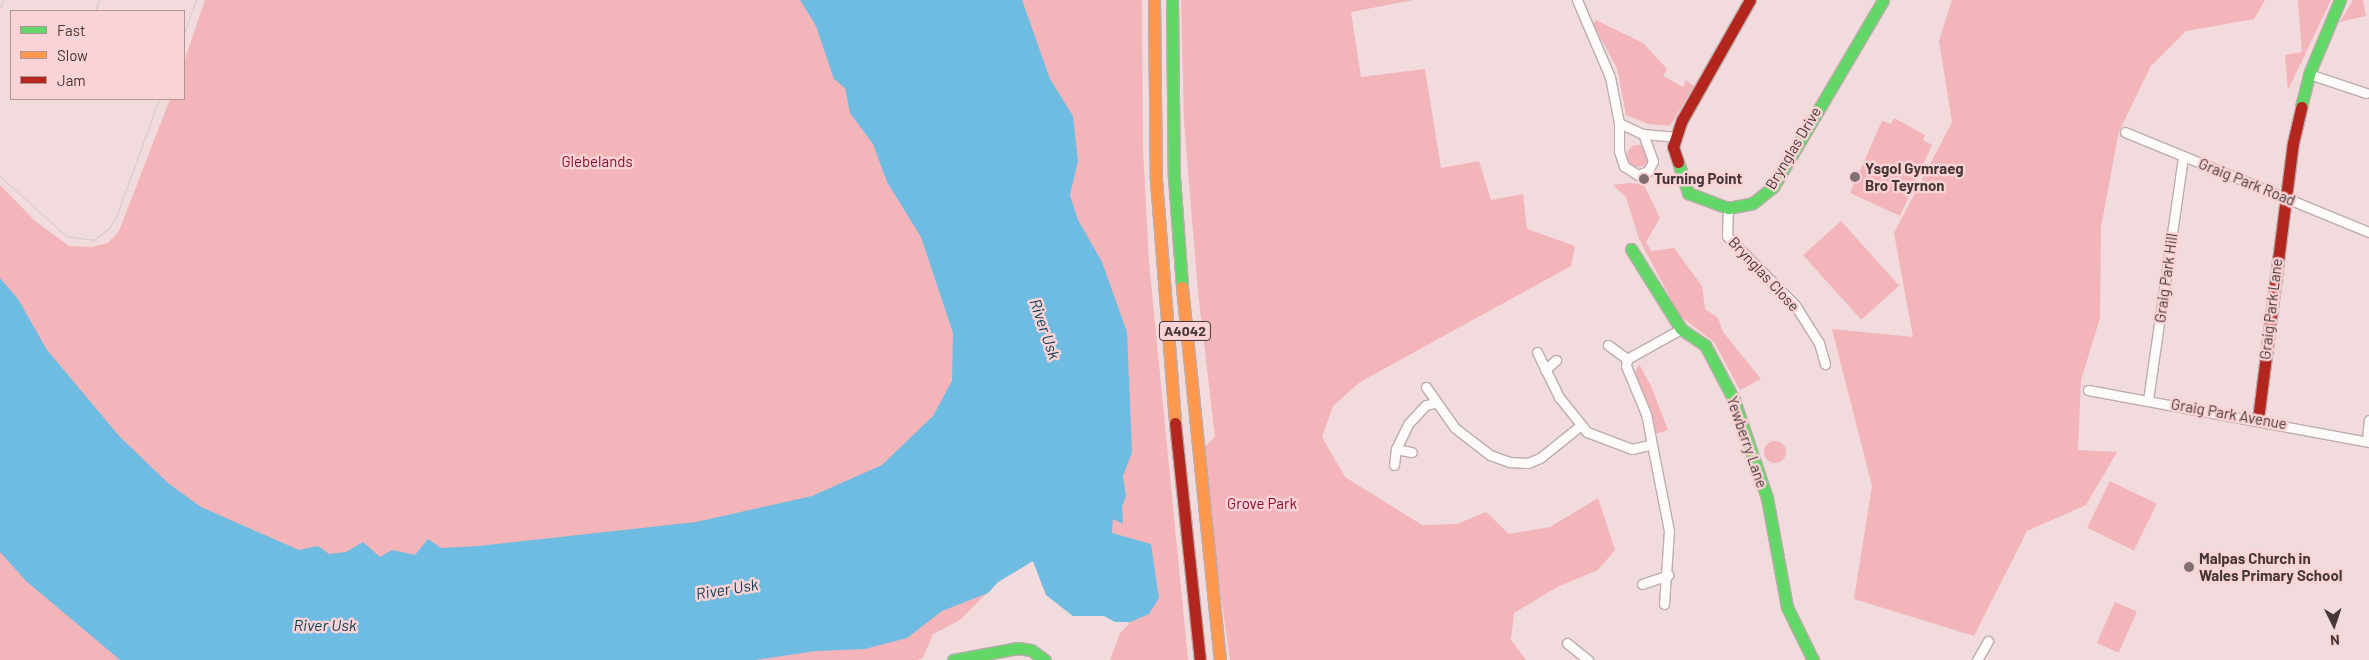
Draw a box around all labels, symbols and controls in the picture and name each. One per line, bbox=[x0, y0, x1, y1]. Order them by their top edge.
legend bbox=[10, 10, 185, 100]
text: Fast bbox=[57, 21, 85, 39]
text: Slow bbox=[57, 46, 88, 64]
text: Jam bbox=[57, 71, 86, 89]
street label: Brynglas Drive bbox=[1761, 103, 1825, 193]
park label: Glebelands bbox=[561, 153, 633, 171]
street label: Graig Park Road bbox=[2196, 154, 2298, 210]
place label: Ysgol Gymraeg Bro Teyrnon bbox=[1865, 159, 1964, 194]
place label: Turning Point bbox=[1654, 170, 1742, 188]
marker: Ysgol Gymraeg Bro Teyrnon bbox=[1849, 171, 1861, 183]
marker: Turning Point bbox=[1638, 173, 1650, 185]
street label: Graig Park Hill bbox=[2151, 232, 2181, 324]
street label: Brynglas Close bbox=[1725, 233, 1803, 315]
street label: Graig Park Lane bbox=[2256, 257, 2286, 361]
water label: River Usk bbox=[1026, 296, 1064, 362]
road number: A4042 bbox=[1159, 320, 1211, 342]
street label: Yewberry Lane bbox=[1723, 394, 1771, 490]
street label: Graig Park Avenue bbox=[2170, 395, 2288, 433]
park label: Grove Park bbox=[1227, 495, 1297, 513]
place label: Malpas Church in Wales Primary School bbox=[2199, 549, 2342, 584]
marker: Malpas Church in Wales Primary School bbox=[2183, 561, 2195, 573]
water label: River Usk bbox=[694, 575, 760, 603]
north arrow bbox=[2309, 600, 2359, 650]
water label: River Usk bbox=[294, 615, 356, 635]
text: N bbox=[2330, 632, 2340, 649]

